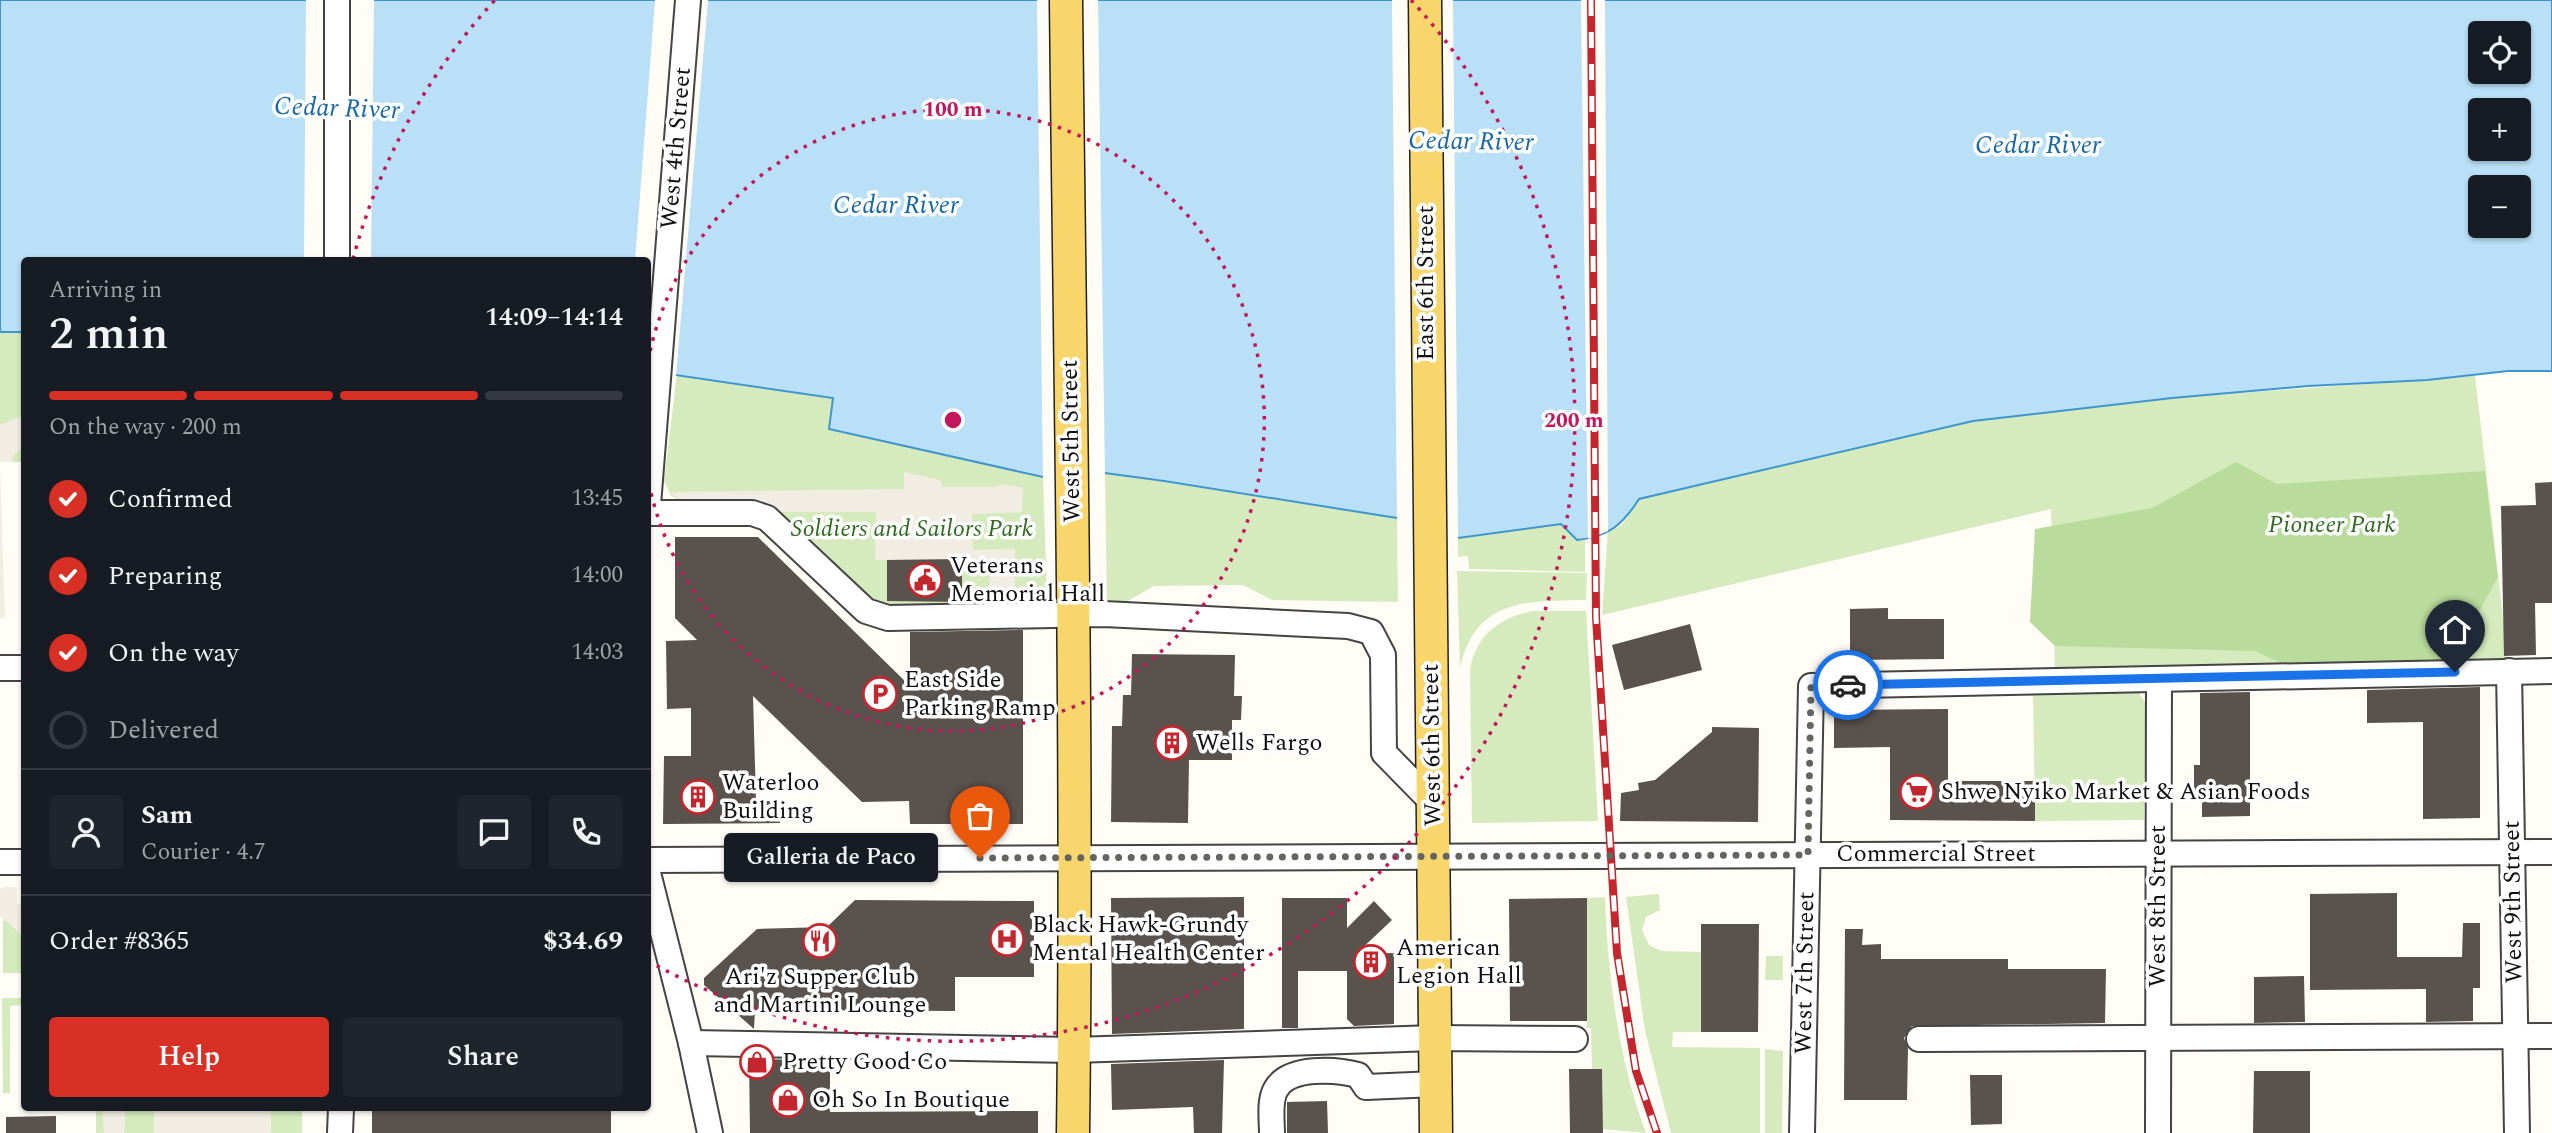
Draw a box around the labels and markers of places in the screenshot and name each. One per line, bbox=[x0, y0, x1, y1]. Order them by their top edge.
centre of rings bbox=[941, 408, 965, 432]
place label: Veterans Memorial Hall bbox=[950, 548, 1105, 612]
public building icon: Veterans Memorial Hall bbox=[906, 561, 944, 599]
pin bbox=[2425, 600, 2485, 672]
place label: East Side Parking Ramp bbox=[904, 662, 1056, 726]
parking icon: East Side Parking Ramp bbox=[861, 675, 899, 713]
building icon: Wells Fargo bbox=[1153, 724, 1191, 762]
place label: Wells Fargo bbox=[1196, 725, 1323, 761]
place label: Waterloo Building bbox=[722, 765, 820, 829]
supermarket icon: Shwe Nyiko Market & Asian Foods bbox=[1898, 773, 1936, 811]
place label: Shwe Nyiko Market & Asian Foods bbox=[1941, 774, 2311, 810]
building icon: Waterloo Building bbox=[679, 778, 717, 816]
pin bbox=[950, 786, 1010, 858]
callout: Galleria de Paco bbox=[724, 834, 938, 882]
place label: Black Hawk-Grundy Mental Health Center bbox=[1032, 907, 1265, 971]
hospital icon: Black Hawk-Grundy Mental Health Center bbox=[988, 920, 1026, 958]
restaurant icon: Ari'z Supper Club and Martini Lounge bbox=[801, 922, 839, 960]
place label: American Legion Hall bbox=[1396, 930, 1522, 994]
building icon: American Legion Hall bbox=[1352, 943, 1390, 981]
place label: Ari'z Supper Club and Martini Lounge bbox=[714, 959, 926, 1023]
shop icon: Pretty Good Co bbox=[738, 1043, 776, 1081]
place label: Pretty Good Co bbox=[782, 1044, 947, 1080]
shop icon: Oh So In Boutique bbox=[769, 1081, 807, 1119]
place label: Oh So In Boutique bbox=[812, 1082, 1010, 1118]

